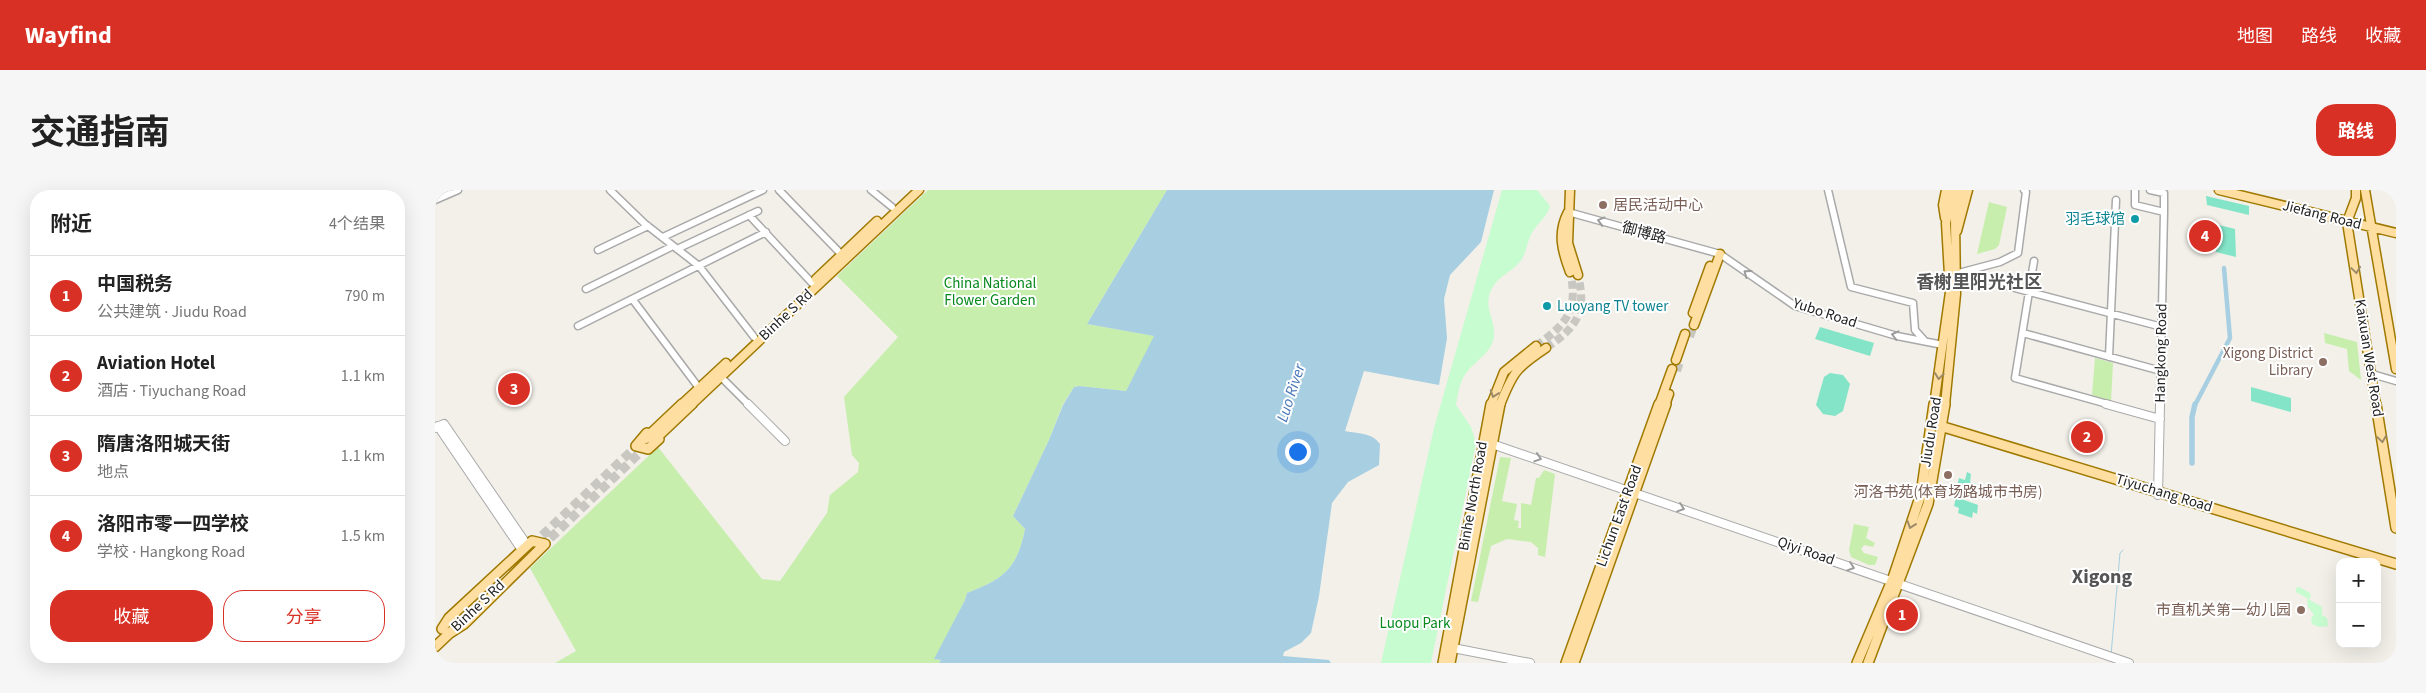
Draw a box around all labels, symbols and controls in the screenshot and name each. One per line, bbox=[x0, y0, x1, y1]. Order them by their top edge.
text: Wayfind bbox=[25, 18, 112, 53]
text: 地图 bbox=[2237, 24, 2273, 49]
text: 路线 bbox=[2301, 24, 2337, 49]
text: 收藏 bbox=[2365, 24, 2401, 49]
button: 路线 bbox=[2316, 104, 2396, 156]
text: 交通指南 bbox=[30, 108, 170, 158]
place label: 居民活动中心 bbox=[1613, 195, 1703, 216]
street label: Jiefang Road bbox=[2280, 195, 2364, 235]
marker: 居民活动中心 bbox=[1597, 199, 1609, 211]
text: 附近 bbox=[50, 209, 92, 239]
place label: 羽毛球馆 bbox=[2065, 209, 2125, 230]
text: 4个结果 bbox=[329, 213, 385, 235]
marker: 羽毛球馆 bbox=[2129, 213, 2141, 225]
one-way arrow bbox=[1597, 216, 1606, 227]
street label: 御博路 bbox=[1620, 217, 1668, 249]
pin: 4 bbox=[2189, 217, 2221, 255]
one-way arrow bbox=[2350, 266, 2361, 274]
one-way arrow bbox=[1743, 270, 1753, 279]
district label: 香榭里阳光社区 bbox=[1916, 270, 2042, 295]
text: 中国税务 bbox=[97, 271, 173, 298]
park label: China National Flower Garden bbox=[944, 273, 1037, 311]
street label: Binhe S Rd bbox=[754, 284, 818, 346]
text: 1 bbox=[62, 285, 70, 307]
text: 790 m bbox=[345, 285, 385, 307]
street label: Yubo Road bbox=[1789, 292, 1860, 333]
place label: Luoyang TV tower bbox=[1557, 296, 1669, 317]
street label: Kaixuan West Road bbox=[2349, 298, 2389, 418]
marker: Luoyang TV tower bbox=[1541, 300, 1553, 312]
text: 公共建筑 · Jiudu Road bbox=[97, 301, 247, 323]
street label: Hangkong Road bbox=[2150, 303, 2172, 403]
one-way arrow bbox=[1891, 330, 1900, 341]
place label: Xigong District Library bbox=[2223, 343, 2313, 381]
text: Aviation Hotel bbox=[97, 350, 215, 377]
marker: Xigong District Library bbox=[2317, 356, 2329, 368]
water label: Luo River bbox=[1271, 360, 1311, 425]
text: 2 bbox=[62, 365, 70, 387]
text: 1.1 km bbox=[341, 365, 385, 387]
pin: 3 bbox=[498, 370, 530, 408]
one-way arrow bbox=[1934, 373, 1945, 381]
text: 酒店 · Tiyuchang Road bbox=[97, 380, 247, 402]
one-way arrow bbox=[1489, 389, 1499, 398]
street label: Jiudu Road bbox=[1915, 395, 1947, 469]
pin: 2 bbox=[2071, 418, 2103, 456]
text: 隋唐洛阳城天街 bbox=[97, 431, 230, 458]
one-way arrow bbox=[2376, 436, 2387, 444]
your location bbox=[1285, 439, 1311, 465]
street label: Binhe North Road bbox=[1453, 440, 1493, 552]
text: 3 bbox=[62, 445, 70, 467]
text: 1.1 km bbox=[341, 445, 385, 467]
one-way arrow bbox=[1534, 453, 1542, 463]
text: 地点 bbox=[97, 461, 129, 483]
street label: Lichun East Road bbox=[1591, 462, 1647, 570]
street label: Tiyuchang Road bbox=[2113, 468, 2215, 518]
marker: 河洛书苑(体育场路城市书房) bbox=[1942, 469, 1954, 481]
place label: 河洛书苑(体育场路城市书房) bbox=[1853, 482, 2043, 503]
one-way arrow bbox=[1676, 502, 1684, 512]
text: 洛阳市零一四学校 bbox=[97, 511, 249, 538]
one-way arrow bbox=[1906, 521, 1916, 529]
text: 4 bbox=[62, 525, 70, 547]
text: 1.5 km bbox=[341, 525, 385, 547]
street label: Qiyi Road bbox=[1774, 531, 1838, 571]
text: 学校 · Hangkong Road bbox=[97, 541, 245, 563]
map controls bbox=[2336, 558, 2381, 648]
button: + bbox=[2336, 558, 2381, 603]
one-way arrow bbox=[1846, 561, 1855, 571]
district label: Xigong bbox=[2072, 563, 2133, 591]
street label: Binhe S Rd bbox=[446, 575, 510, 637]
button: 收藏 bbox=[50, 590, 213, 642]
button: 分享 bbox=[223, 590, 385, 642]
pin: 1 bbox=[1886, 596, 1918, 634]
place label: 市直机关第一幼儿园 bbox=[2156, 600, 2291, 621]
button: − bbox=[2336, 603, 2381, 648]
marker: 市直机关第一幼儿园 bbox=[2295, 604, 2307, 616]
park label: Luopu Park bbox=[1380, 613, 1451, 634]

